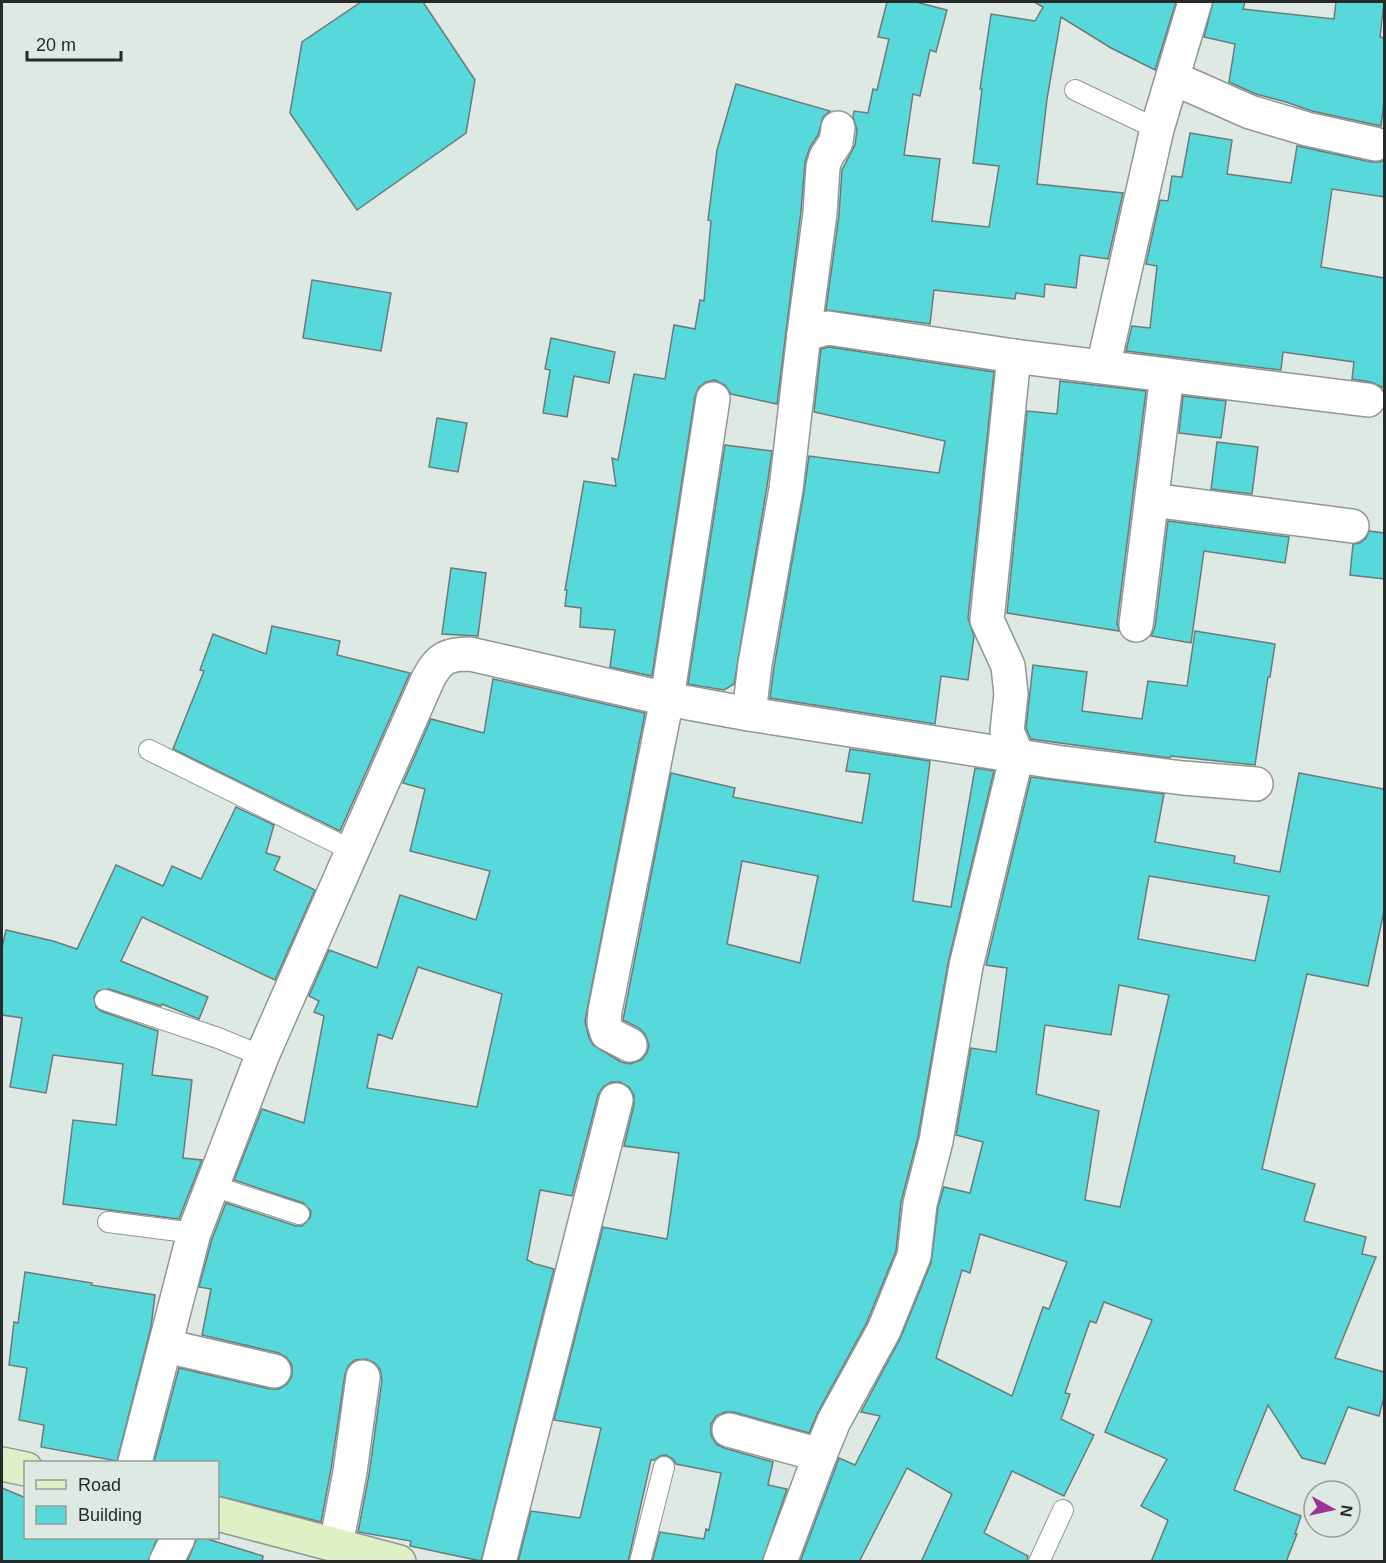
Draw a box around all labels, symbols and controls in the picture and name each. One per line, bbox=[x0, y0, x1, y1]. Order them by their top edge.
scale bar bbox=[27, 24, 122, 62]
text: 20 m bbox=[36, 35, 76, 55]
legend bbox=[24, 1461, 219, 1539]
text: Road bbox=[78, 1475, 121, 1495]
north arrow bbox=[1302, 1479, 1362, 1539]
text: N bbox=[1337, 1504, 1356, 1518]
text: Building bbox=[78, 1505, 142, 1525]

